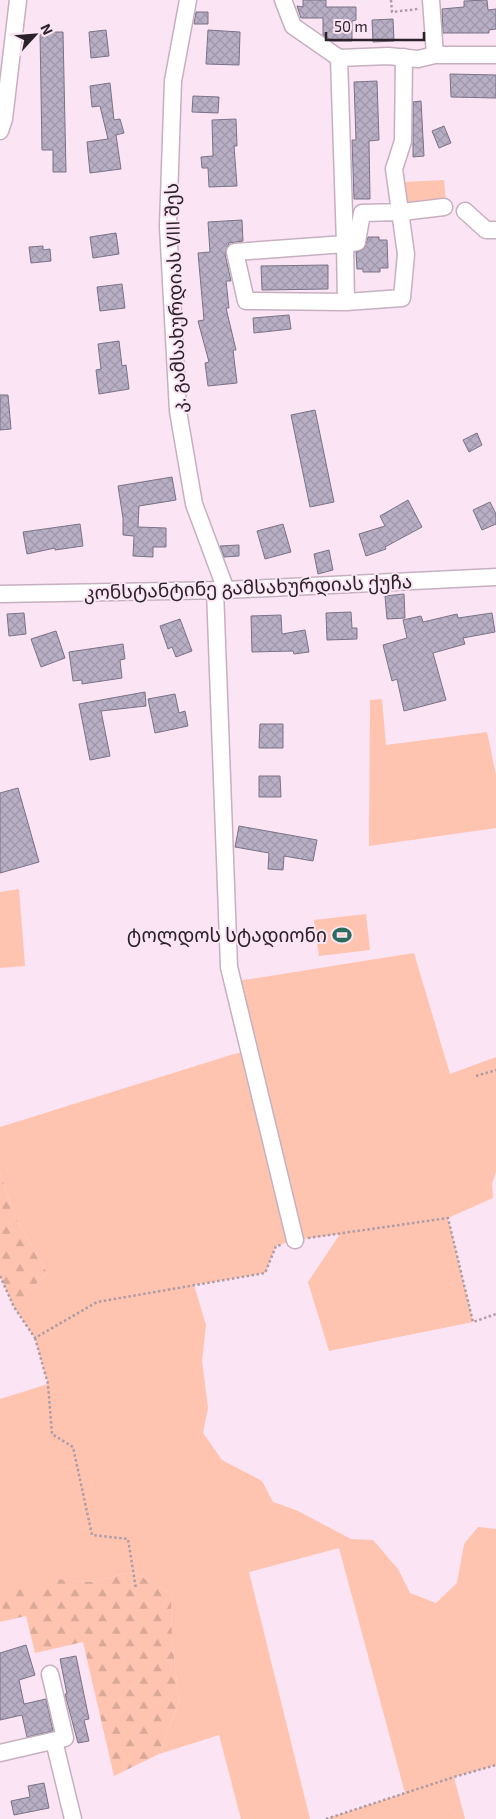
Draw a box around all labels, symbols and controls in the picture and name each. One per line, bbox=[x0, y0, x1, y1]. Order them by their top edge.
north arrow bbox=[10, 10, 60, 60]
scale bar bbox=[326, 10, 424, 42]
text: 50 m bbox=[334, 17, 368, 35]
text: N bbox=[37, 21, 57, 37]
street label: კ. გამსახურდიას VIII შეს bbox=[159, 182, 192, 414]
street label: კონსტანტინე გამსახურდიას ქუჩა bbox=[83, 569, 413, 606]
place label: ტოლდოს სტადიონი bbox=[127, 923, 327, 948]
sports icon: ტოლდოს სტადიონი bbox=[331, 924, 353, 946]

